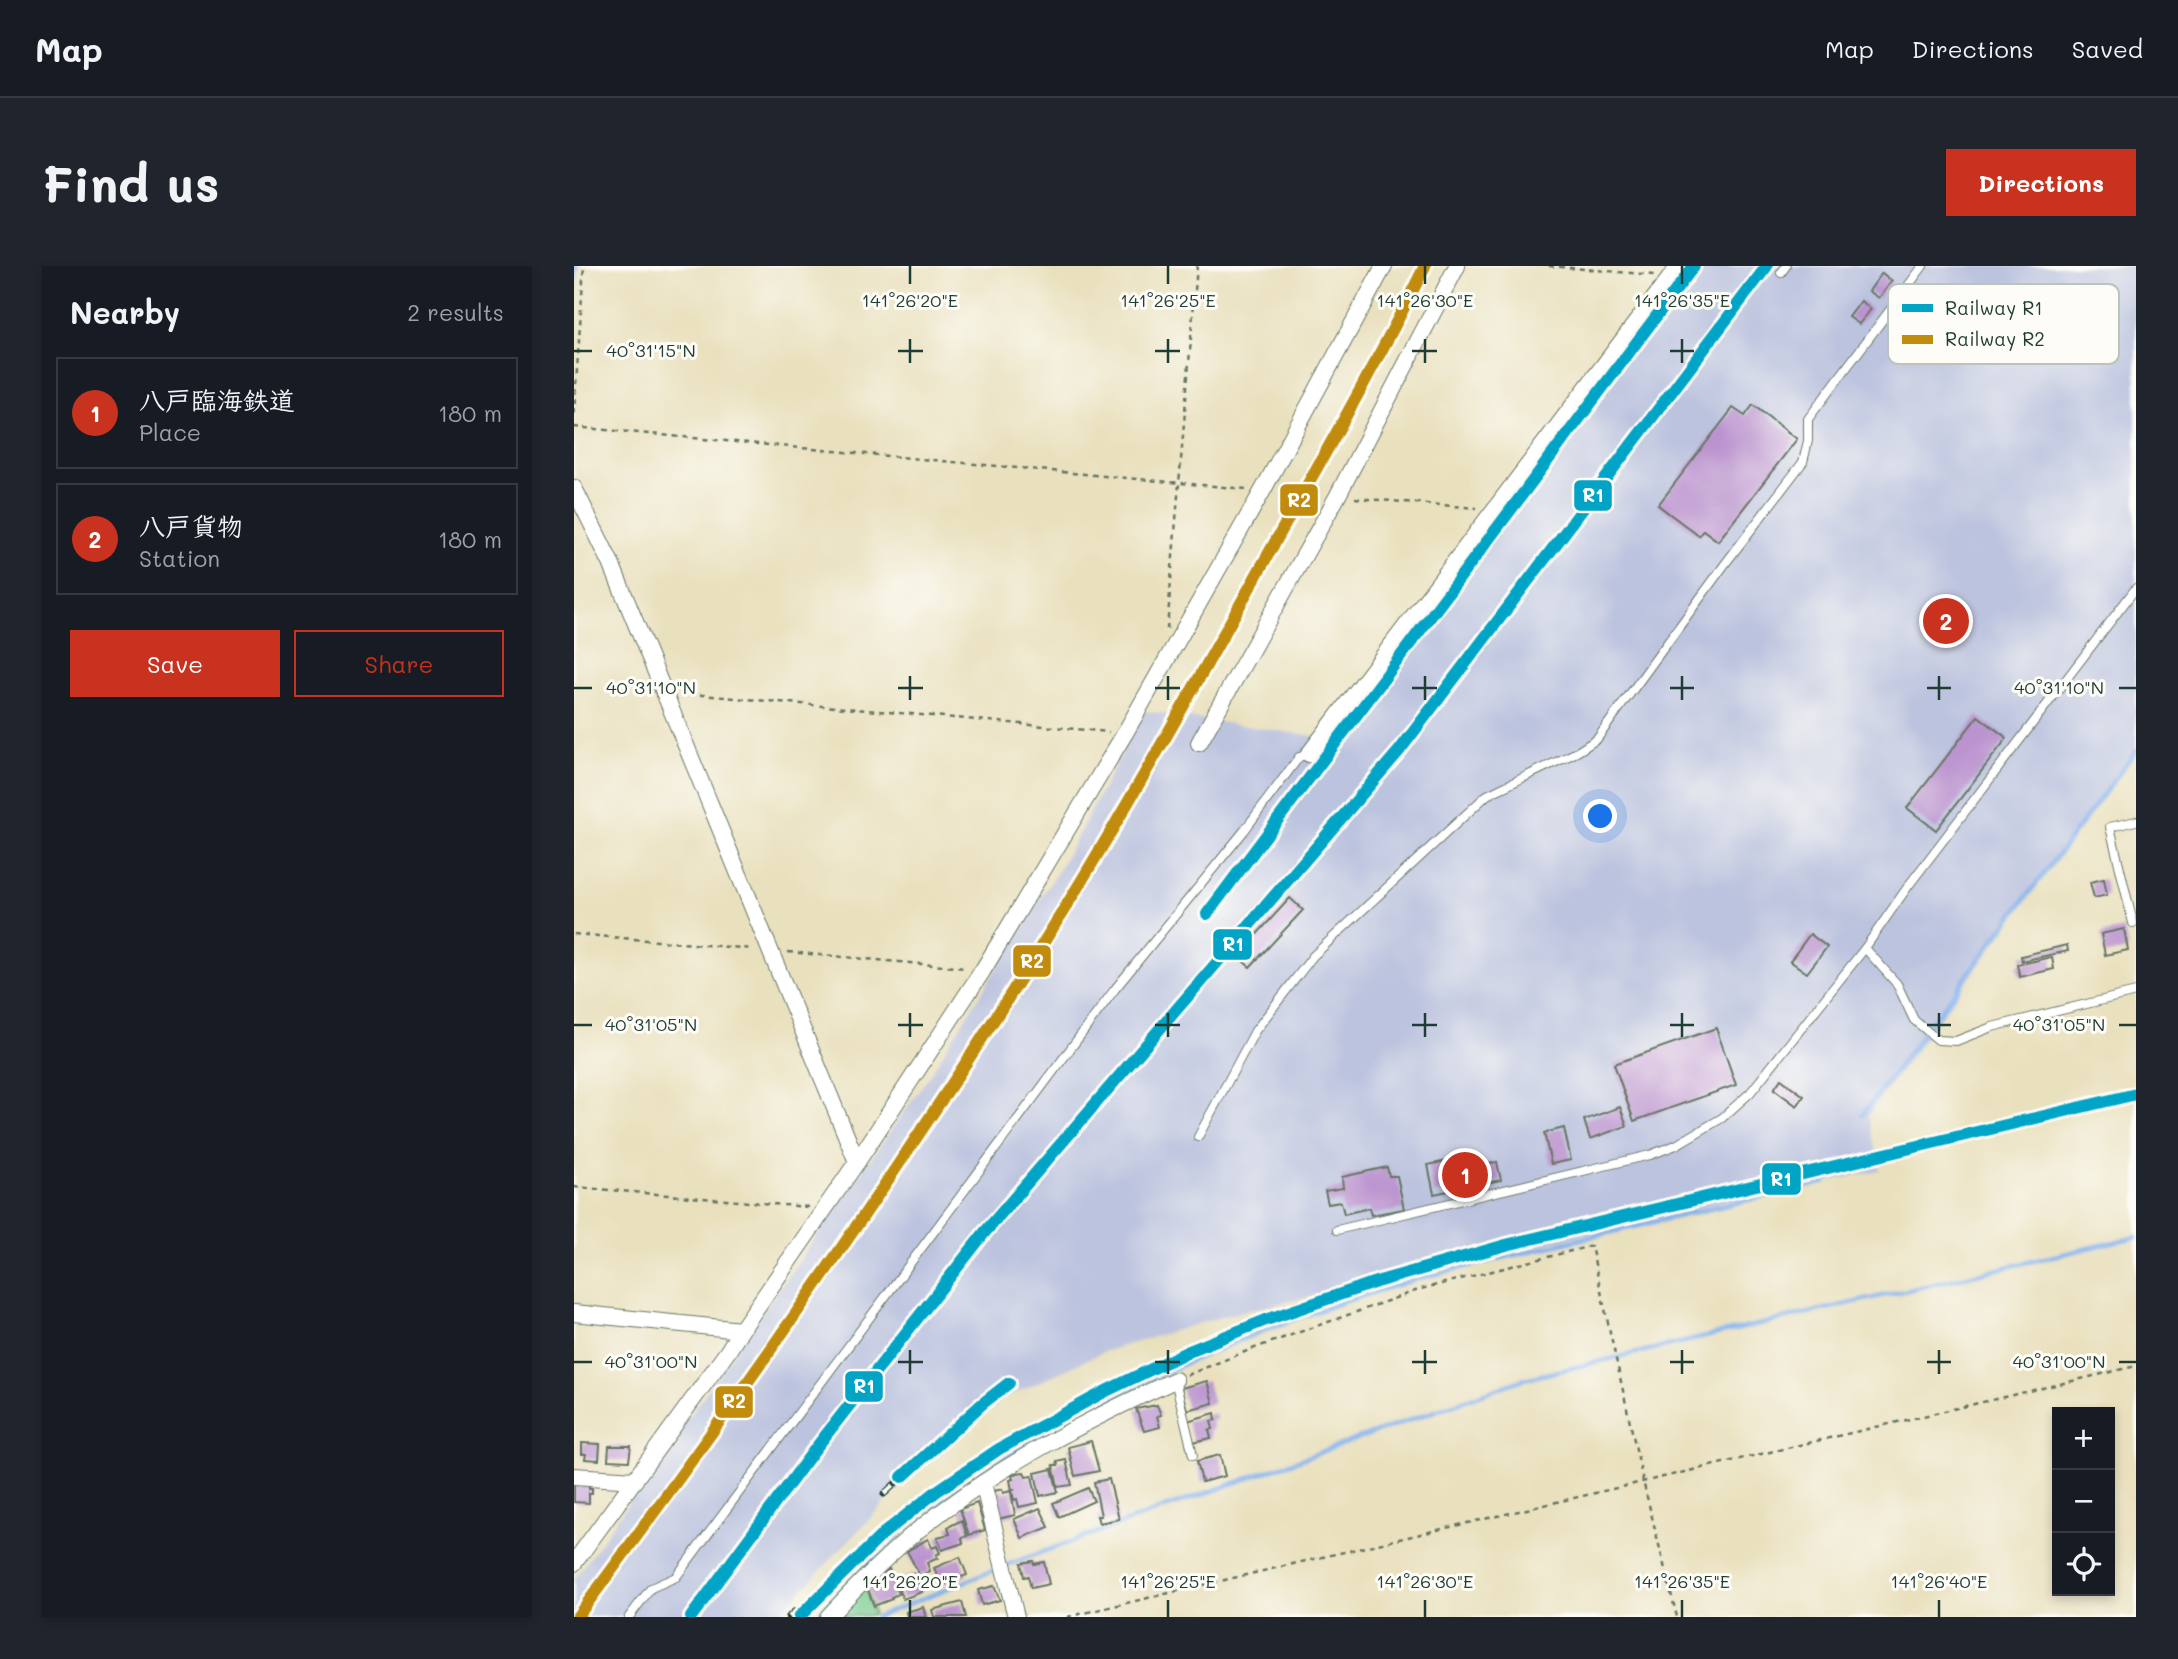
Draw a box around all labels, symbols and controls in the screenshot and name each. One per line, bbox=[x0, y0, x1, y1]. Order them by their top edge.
text: Map bbox=[35, 27, 103, 70]
text: Map bbox=[1825, 33, 1874, 64]
text: Directions bbox=[1912, 33, 2034, 64]
text: Saved bbox=[2072, 33, 2143, 64]
button: Directions bbox=[1946, 149, 2136, 216]
text: Find us bbox=[42, 151, 220, 214]
legend bbox=[1888, 284, 2119, 364]
text: 141°26'20"E bbox=[862, 288, 958, 312]
text: 141°26'25"E bbox=[1120, 288, 1216, 312]
text: 141°26'30"E bbox=[1377, 288, 1473, 312]
text: 141°26'35"E bbox=[1634, 288, 1730, 312]
text: Nearby bbox=[70, 292, 180, 332]
text: Railway R1 bbox=[1945, 295, 2043, 320]
text: 2 results bbox=[407, 297, 504, 327]
text: Railway R2 bbox=[1945, 326, 2045, 351]
text: 40°31'15"N bbox=[606, 338, 696, 362]
text: 八戸臨海鉄道 bbox=[139, 383, 295, 417]
text: 1 bbox=[90, 398, 100, 428]
text: 180 m bbox=[438, 398, 502, 428]
text: Place bbox=[139, 417, 201, 447]
line badge: R1 bbox=[1573, 479, 1613, 512]
text: R1 bbox=[1582, 482, 1604, 507]
line badge: R2 bbox=[1279, 483, 1319, 517]
text: R2 bbox=[1287, 487, 1311, 512]
text: 八戸貨物 bbox=[139, 509, 243, 543]
text: 2 bbox=[89, 524, 101, 554]
text: 180 m bbox=[438, 524, 502, 554]
text: Station bbox=[139, 543, 220, 573]
pin: 2 bbox=[1923, 595, 1969, 647]
button: Save bbox=[70, 630, 280, 697]
button: Share bbox=[294, 630, 504, 697]
text: 40°31'10"N bbox=[606, 675, 696, 699]
text: 40°31'10"N bbox=[2014, 675, 2104, 699]
your location bbox=[1583, 799, 1617, 833]
line badge: R1 bbox=[1212, 928, 1253, 961]
text: R1 bbox=[1222, 931, 1244, 956]
line badge: R2 bbox=[1012, 944, 1052, 978]
text: R2 bbox=[1020, 948, 1044, 973]
text: 40°31'05"N bbox=[605, 1012, 697, 1036]
text: 40°31'05"N bbox=[2013, 1012, 2105, 1036]
pin: 1 bbox=[1442, 1149, 1488, 1201]
line badge: R1 bbox=[1761, 1162, 1802, 1196]
text: R1 bbox=[1770, 1166, 1792, 1191]
text: 40°31'00"N bbox=[604, 1349, 698, 1373]
text: 40°31'00"N bbox=[2012, 1349, 2106, 1373]
line badge: R1 bbox=[844, 1370, 884, 1403]
text: R1 bbox=[853, 1373, 875, 1398]
line badge: R2 bbox=[714, 1385, 754, 1419]
text: R2 bbox=[722, 1388, 746, 1413]
map controls bbox=[2052, 1407, 2115, 1596]
button: + bbox=[2052, 1407, 2115, 1470]
button: − bbox=[2052, 1470, 2115, 1533]
button: locate bbox=[2052, 1533, 2115, 1596]
text: 141°26'20"E bbox=[862, 1569, 958, 1593]
text: 141°26'25"E bbox=[1120, 1569, 1216, 1593]
text: 141°26'30"E bbox=[1377, 1569, 1473, 1593]
text: 141°26'35"E bbox=[1634, 1569, 1730, 1593]
text: 141°26'40"E bbox=[1891, 1569, 1987, 1593]

